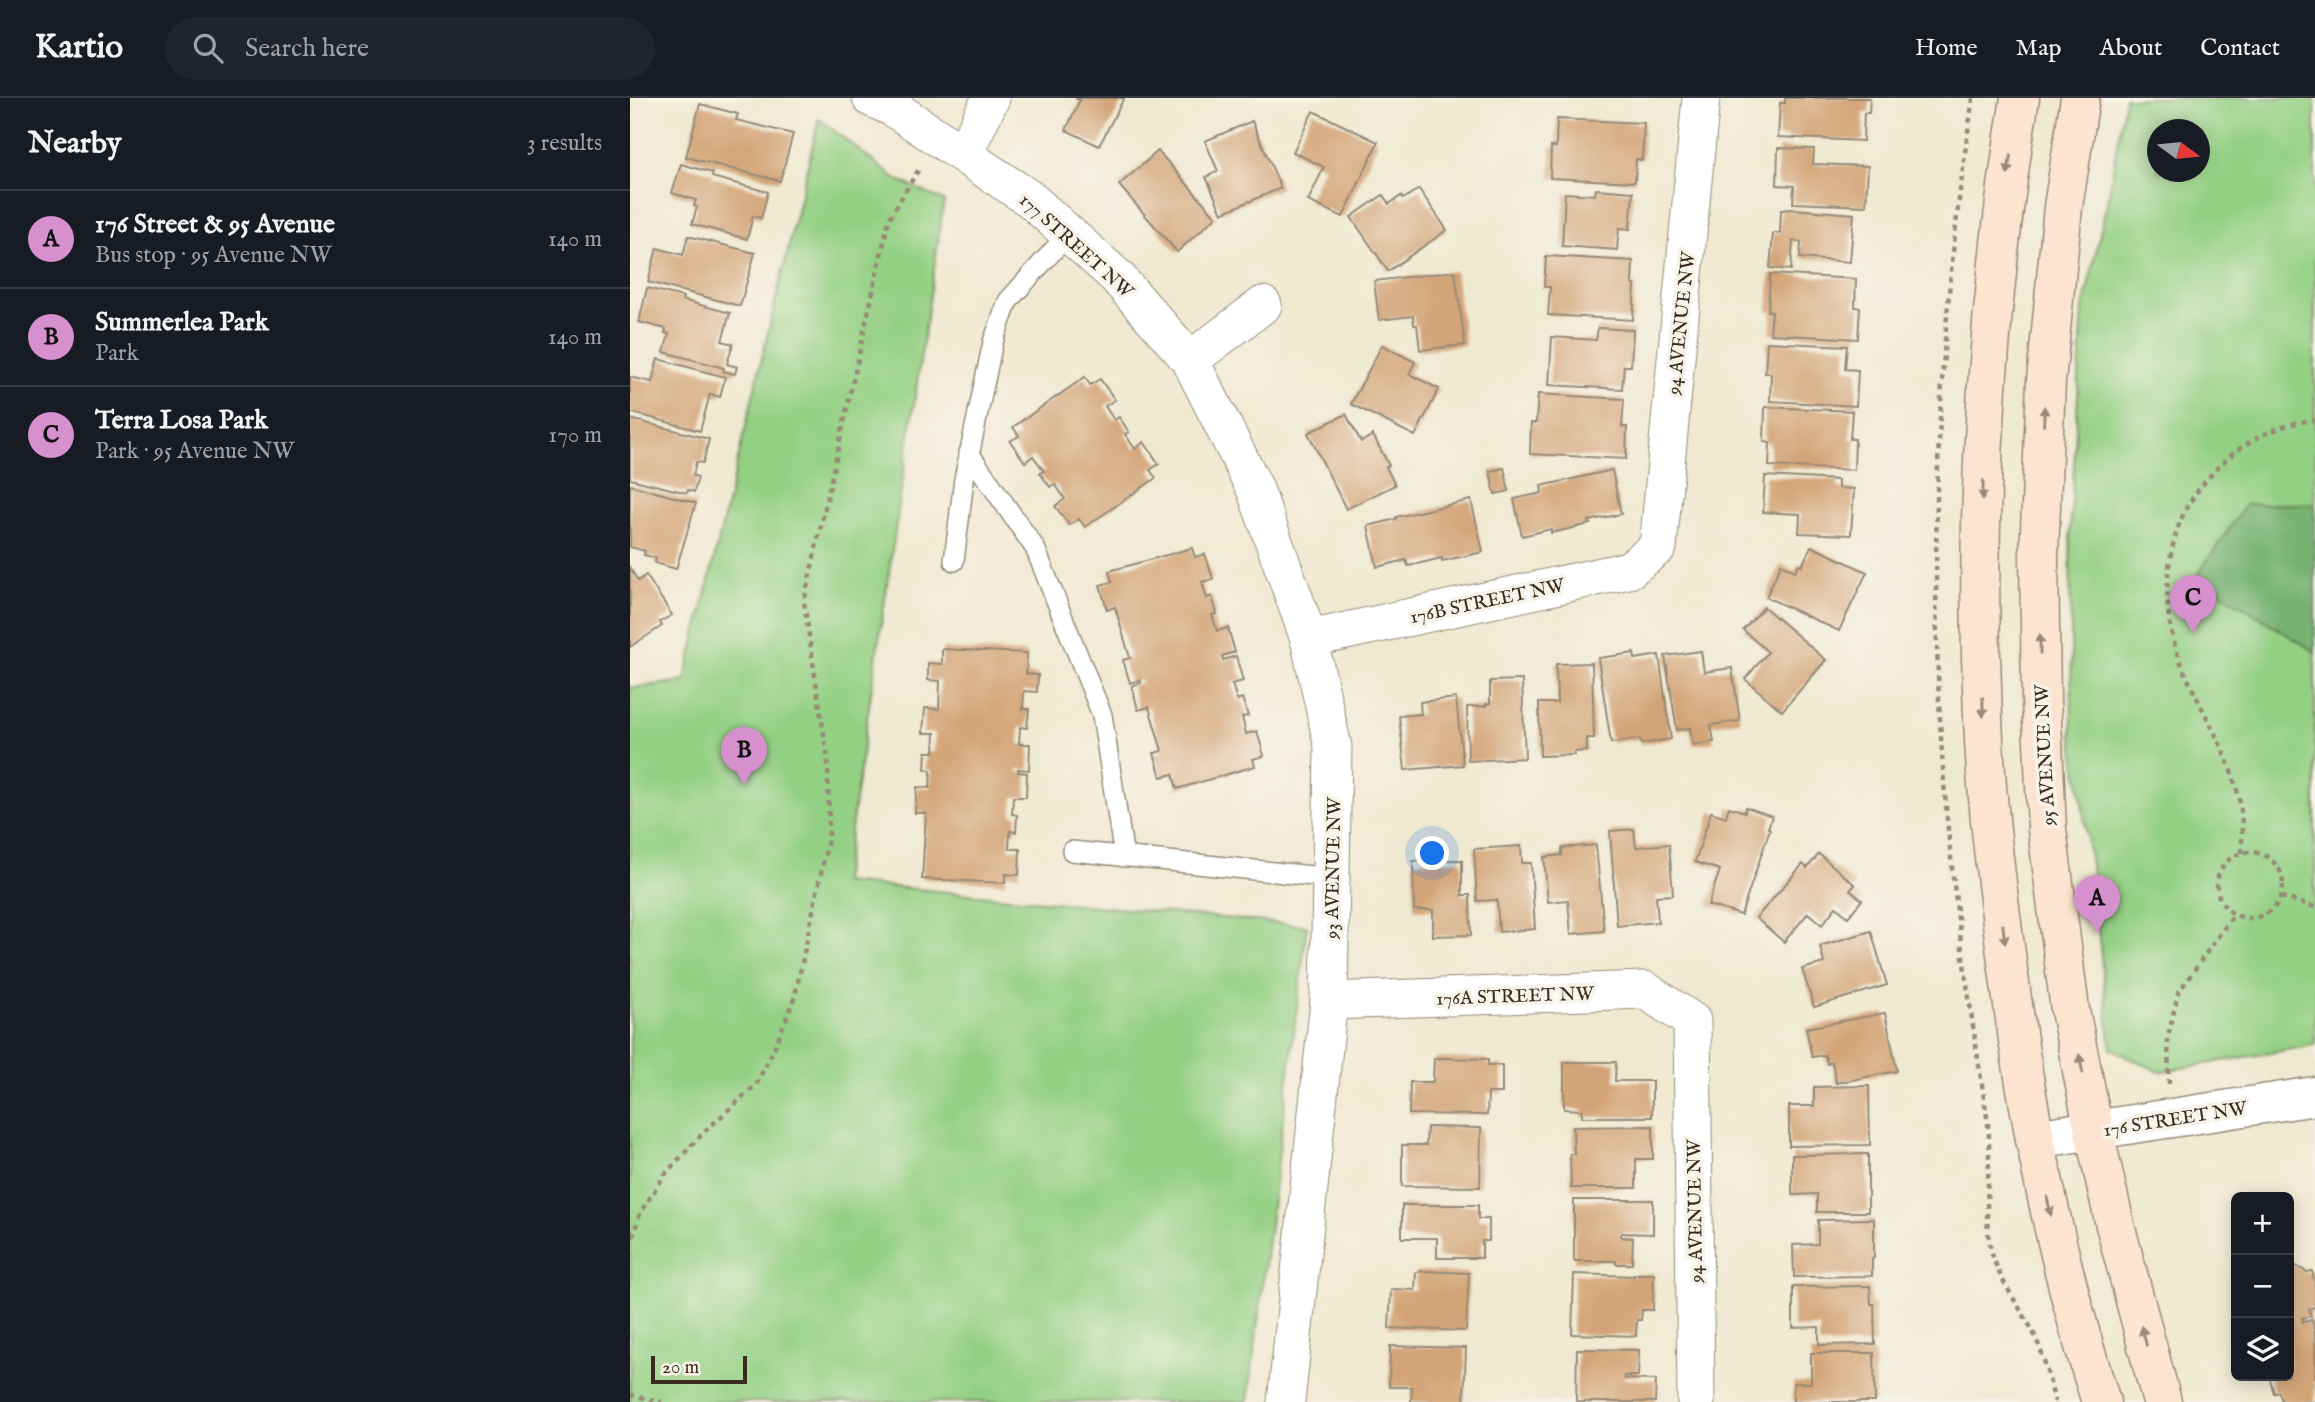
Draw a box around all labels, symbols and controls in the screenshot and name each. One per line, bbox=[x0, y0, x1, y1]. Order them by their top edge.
search box bbox=[165, 17, 655, 80]
text: Kartio bbox=[35, 27, 123, 69]
icon: search bbox=[189, 29, 227, 67]
text: Search here bbox=[245, 32, 369, 65]
text: Home bbox=[1915, 33, 1978, 64]
text: Map bbox=[2016, 33, 2062, 64]
text: About bbox=[2100, 33, 2162, 64]
text: Contact bbox=[2200, 33, 2280, 64]
north arrow bbox=[2147, 119, 2210, 182]
text: Nearby bbox=[28, 125, 121, 163]
text: 3 results bbox=[527, 129, 602, 158]
one-way arrow bbox=[2003, 154, 2014, 176]
street label: 177 STREET NW bbox=[1013, 189, 1139, 305]
text: 176 Street & 95 Avenue bbox=[95, 208, 335, 241]
text: A bbox=[43, 225, 59, 254]
text: 140 m bbox=[548, 225, 602, 254]
text: Bus stop · 95 Avenue NW bbox=[95, 241, 332, 270]
street label: 94 AVENUE NW bbox=[1662, 250, 1702, 397]
text: Summerlea Park bbox=[95, 306, 269, 339]
text: B bbox=[43, 323, 59, 352]
text: 140 m bbox=[548, 323, 602, 352]
text: Park bbox=[95, 339, 139, 368]
text: Terra Losa Park bbox=[95, 404, 268, 437]
one-way arrow bbox=[2039, 405, 2050, 427]
text: C bbox=[43, 421, 59, 450]
text: 170 m bbox=[549, 421, 602, 450]
text: Park · 95 Avenue NW bbox=[95, 437, 294, 466]
one-way arrow bbox=[1977, 479, 1988, 501]
street label: 176B STREET NW bbox=[1408, 574, 1568, 630]
pin: C bbox=[2170, 575, 2216, 633]
one-way arrow bbox=[2034, 632, 2046, 654]
street label: 95 AVENUE NW bbox=[2030, 683, 2062, 827]
one-way arrow bbox=[1977, 697, 1989, 719]
pin: B bbox=[721, 727, 767, 785]
street label: 93 AVENUE NW bbox=[1321, 796, 1347, 940]
your location bbox=[1415, 836, 1449, 870]
pin: A bbox=[2074, 875, 2120, 933]
one-way arrow bbox=[1998, 923, 2009, 945]
street label: 176A STREET NW bbox=[1436, 982, 1595, 1012]
one-way arrow bbox=[2075, 1053, 2086, 1075]
street label: 176 STREET NW bbox=[2102, 1097, 2250, 1143]
street label: 94 AVENUE NW bbox=[1683, 1138, 1709, 1284]
map controls bbox=[2231, 1192, 2294, 1381]
button: + bbox=[2231, 1192, 2294, 1255]
one-way arrow bbox=[2043, 1195, 2054, 1217]
button: − bbox=[2231, 1255, 2294, 1318]
button: layers bbox=[2231, 1318, 2294, 1381]
one-way arrow bbox=[2138, 1325, 2149, 1347]
scale bar bbox=[651, 1353, 747, 1385]
text: 20 m bbox=[662, 1356, 699, 1380]

